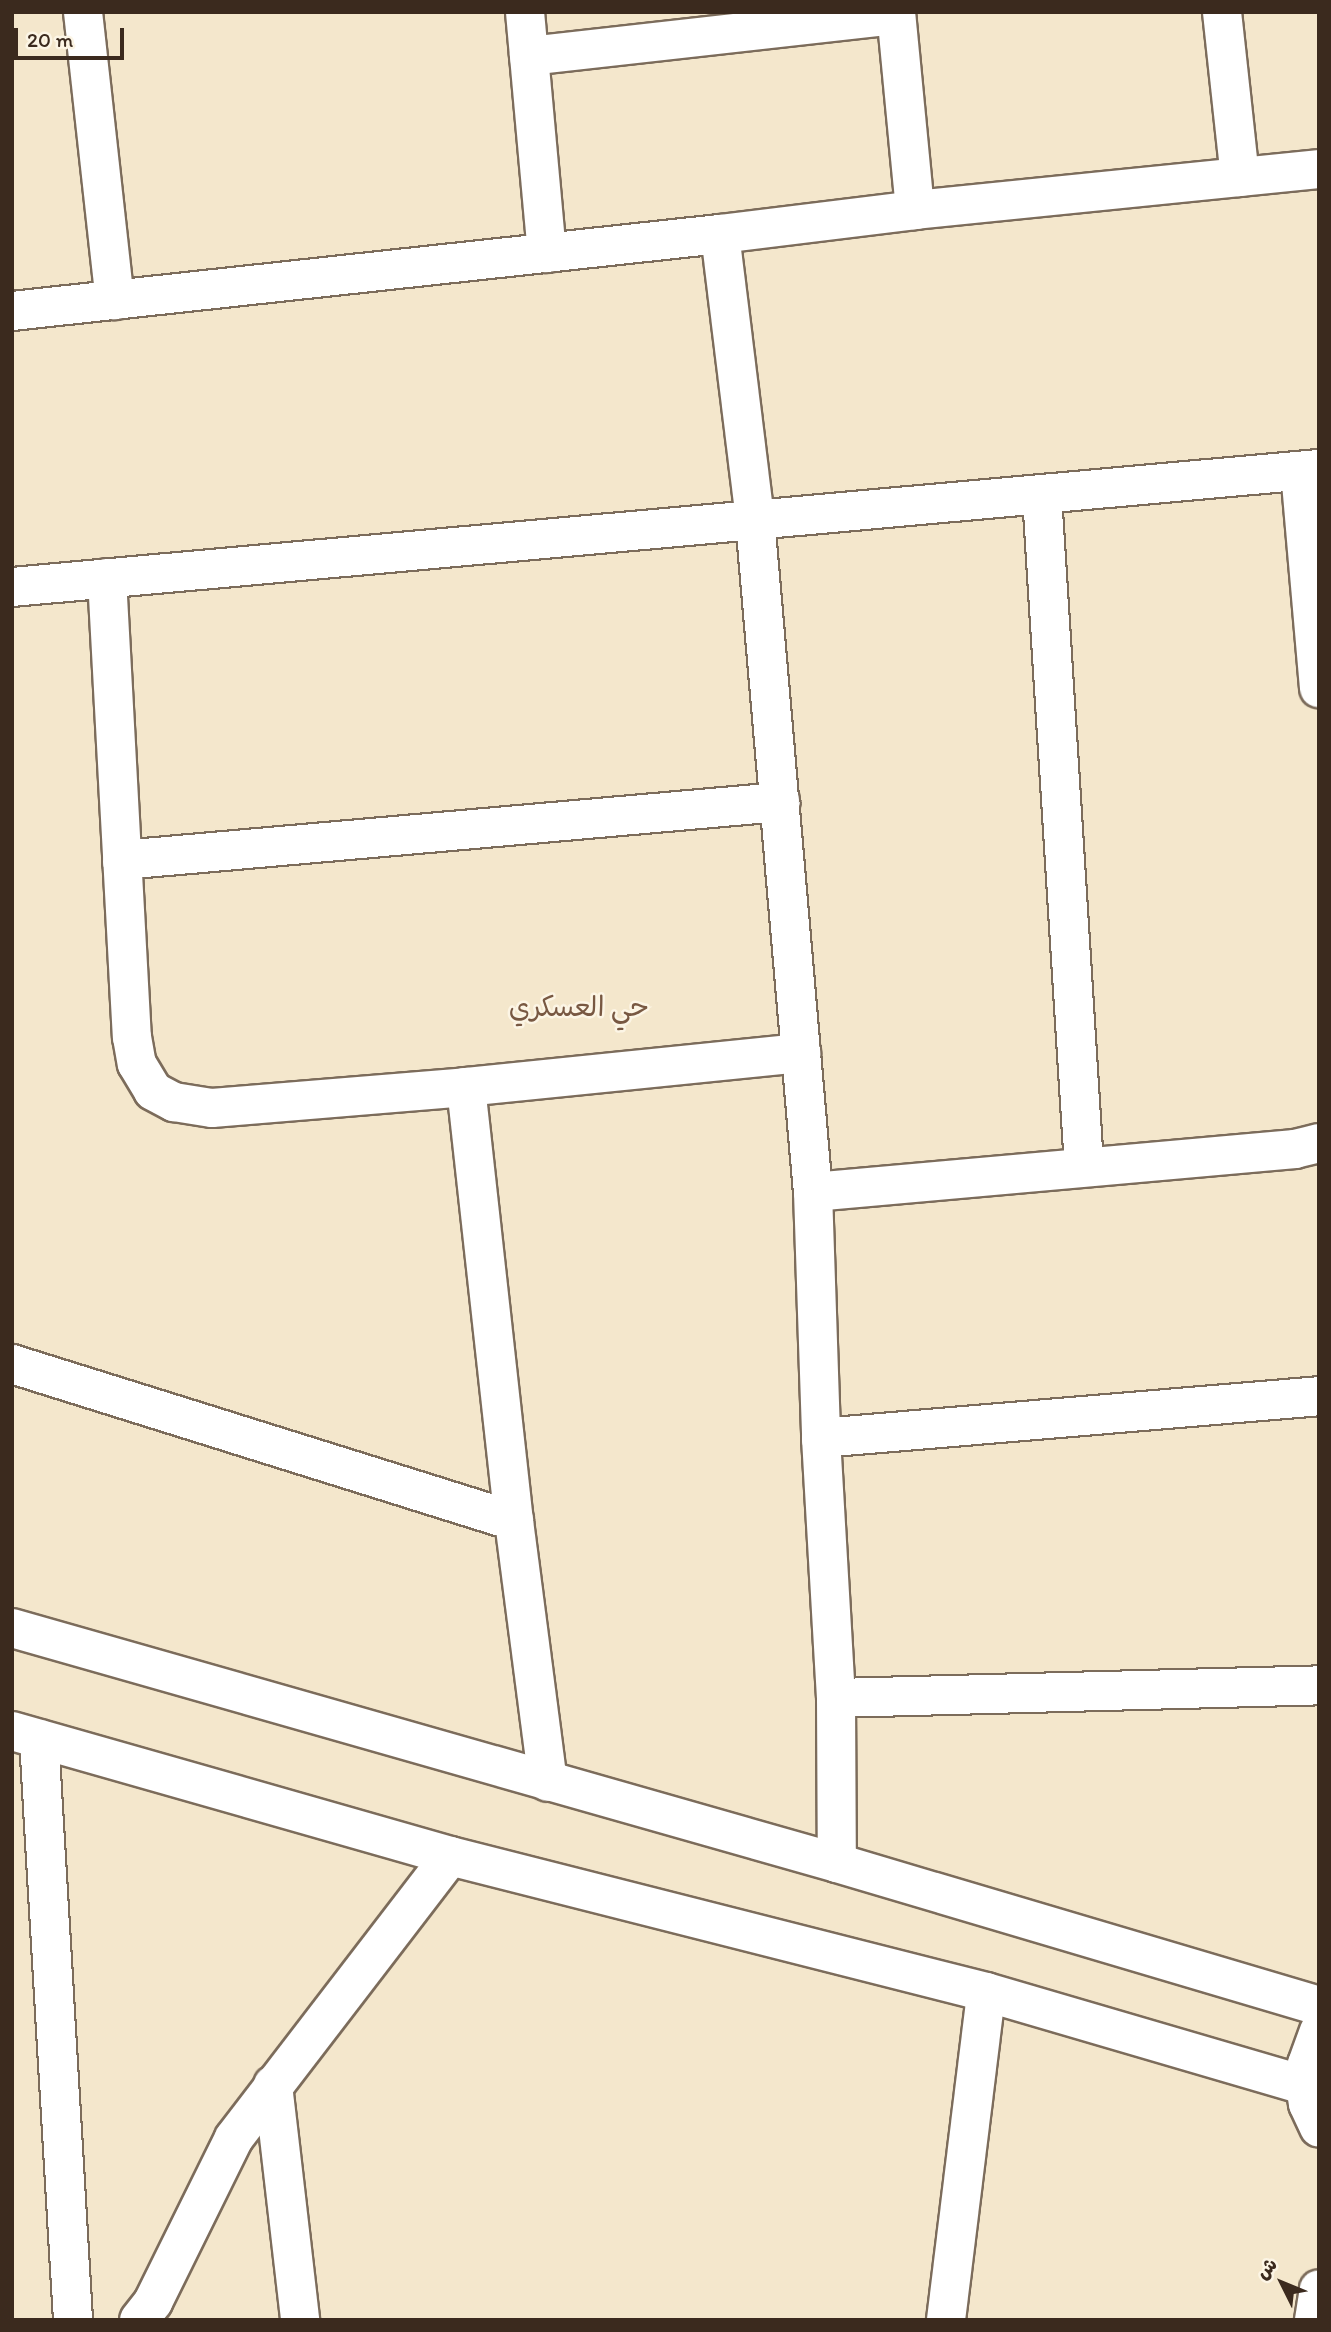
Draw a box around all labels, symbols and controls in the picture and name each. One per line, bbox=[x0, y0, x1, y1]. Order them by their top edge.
scale bar bbox=[18, 14, 128, 58]
text: 20 m bbox=[27, 27, 73, 52]
district label: حي العسكري bbox=[509, 989, 649, 1023]
north arrow bbox=[1247, 2248, 1317, 2318]
text: ش bbox=[1251, 2253, 1282, 2284]

